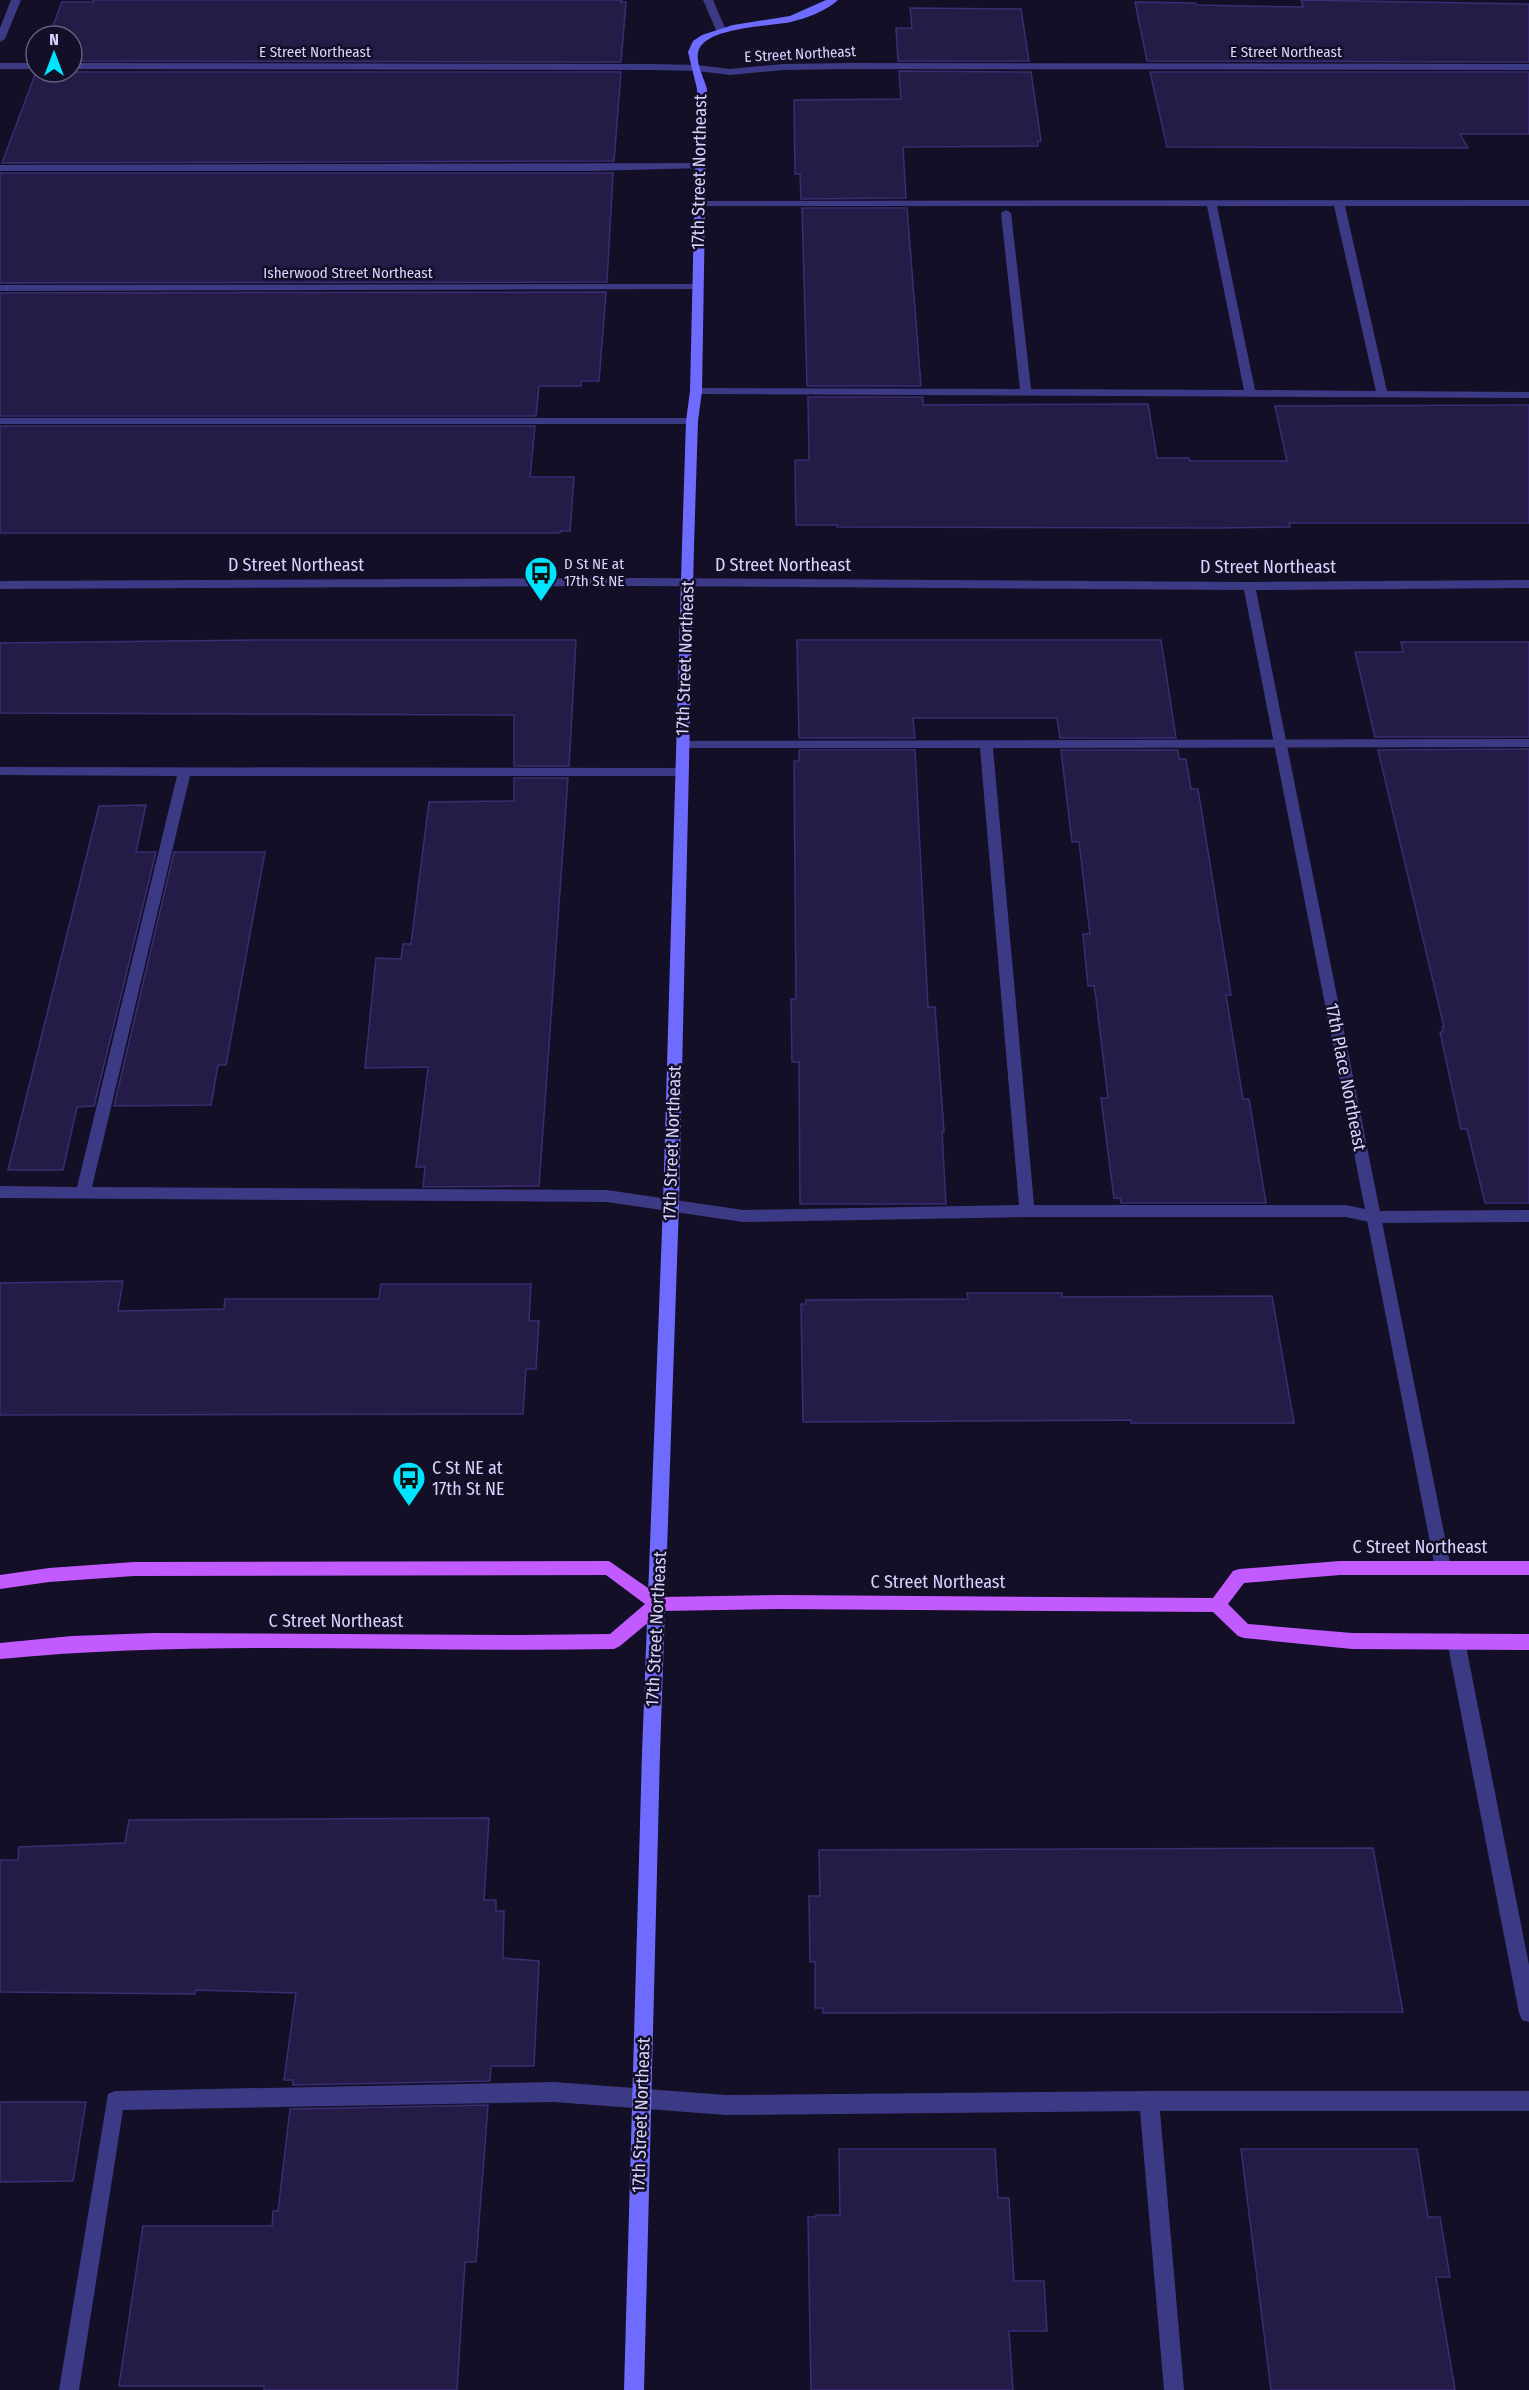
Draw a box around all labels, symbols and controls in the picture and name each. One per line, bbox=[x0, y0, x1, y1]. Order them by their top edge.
north arrow bbox=[24, 24, 84, 84]
text: N bbox=[49, 30, 59, 49]
street label: E Street Northeast bbox=[744, 42, 856, 66]
street label: E Street Northeast bbox=[259, 43, 371, 61]
street label: E Street Northeast bbox=[1230, 43, 1342, 61]
street label: 17th Street Northeast bbox=[687, 94, 711, 250]
street label: Isherwood Street Northeast bbox=[263, 264, 433, 282]
street label: D Street Northeast bbox=[228, 554, 364, 576]
street label: D Street Northeast bbox=[715, 554, 851, 576]
bus stop icon: D St NE at 17th St NE bbox=[523, 555, 559, 602]
place label: D St NE at 17th St NE bbox=[564, 555, 624, 590]
street label: D Street Northeast bbox=[1200, 556, 1336, 578]
street label: 17th Street Northeast bbox=[671, 580, 699, 736]
street label: 17th Place Northeast bbox=[1321, 1001, 1371, 1153]
street label: 17th Street Northeast bbox=[658, 1065, 686, 1221]
place label: C St NE at 17th St NE bbox=[432, 1457, 504, 1500]
bus stop icon: C St NE at 17th St NE bbox=[391, 1460, 427, 1507]
street label: C Street Northeast bbox=[1353, 1536, 1488, 1558]
street label: 17th Street Northeast bbox=[641, 1551, 671, 1707]
street label: C Street Northeast bbox=[871, 1571, 1006, 1593]
street label: C Street Northeast bbox=[269, 1610, 404, 1632]
street label: 17th Street Northeast bbox=[627, 2037, 655, 2193]

